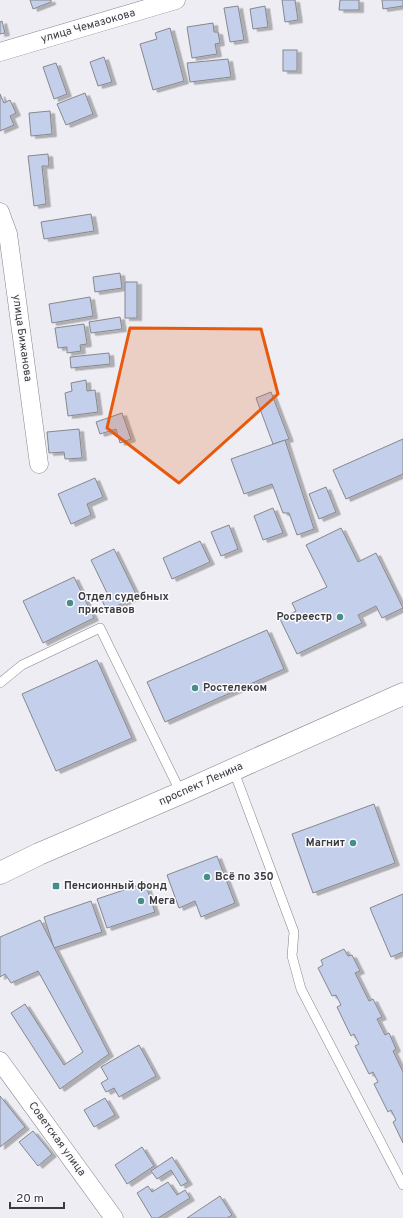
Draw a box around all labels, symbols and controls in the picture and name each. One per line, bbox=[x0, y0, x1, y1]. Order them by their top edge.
street label: улица Чемазокова bbox=[39, 6, 137, 46]
street label: улица Бижанова bbox=[9, 293, 35, 383]
place label: Отдел судебных приставов bbox=[78, 590, 170, 617]
marker: Отдел судебных приставов bbox=[65, 598, 75, 608]
place label: Росреестр bbox=[276, 610, 332, 624]
marker: Росреестр bbox=[335, 612, 345, 622]
place label: Ростелеком bbox=[203, 681, 267, 695]
marker: Ростелеком bbox=[190, 683, 200, 693]
street label: проспект Ленина bbox=[157, 759, 245, 809]
place label: Магнит bbox=[306, 836, 345, 850]
marker: Магнит bbox=[348, 838, 358, 848]
place label: Всё по 350 bbox=[215, 870, 274, 884]
marker: Всё по 350 bbox=[202, 872, 212, 882]
place label: Пенсионный фонд bbox=[64, 879, 167, 893]
marker: Пенсионный фонд bbox=[51, 881, 61, 891]
place label: Мега bbox=[149, 894, 175, 908]
marker: Мега bbox=[136, 896, 146, 906]
street label: Советская улица bbox=[25, 1099, 89, 1179]
scale bar bbox=[10, 1184, 64, 1210]
text: 20 m bbox=[16, 1191, 44, 1207]

